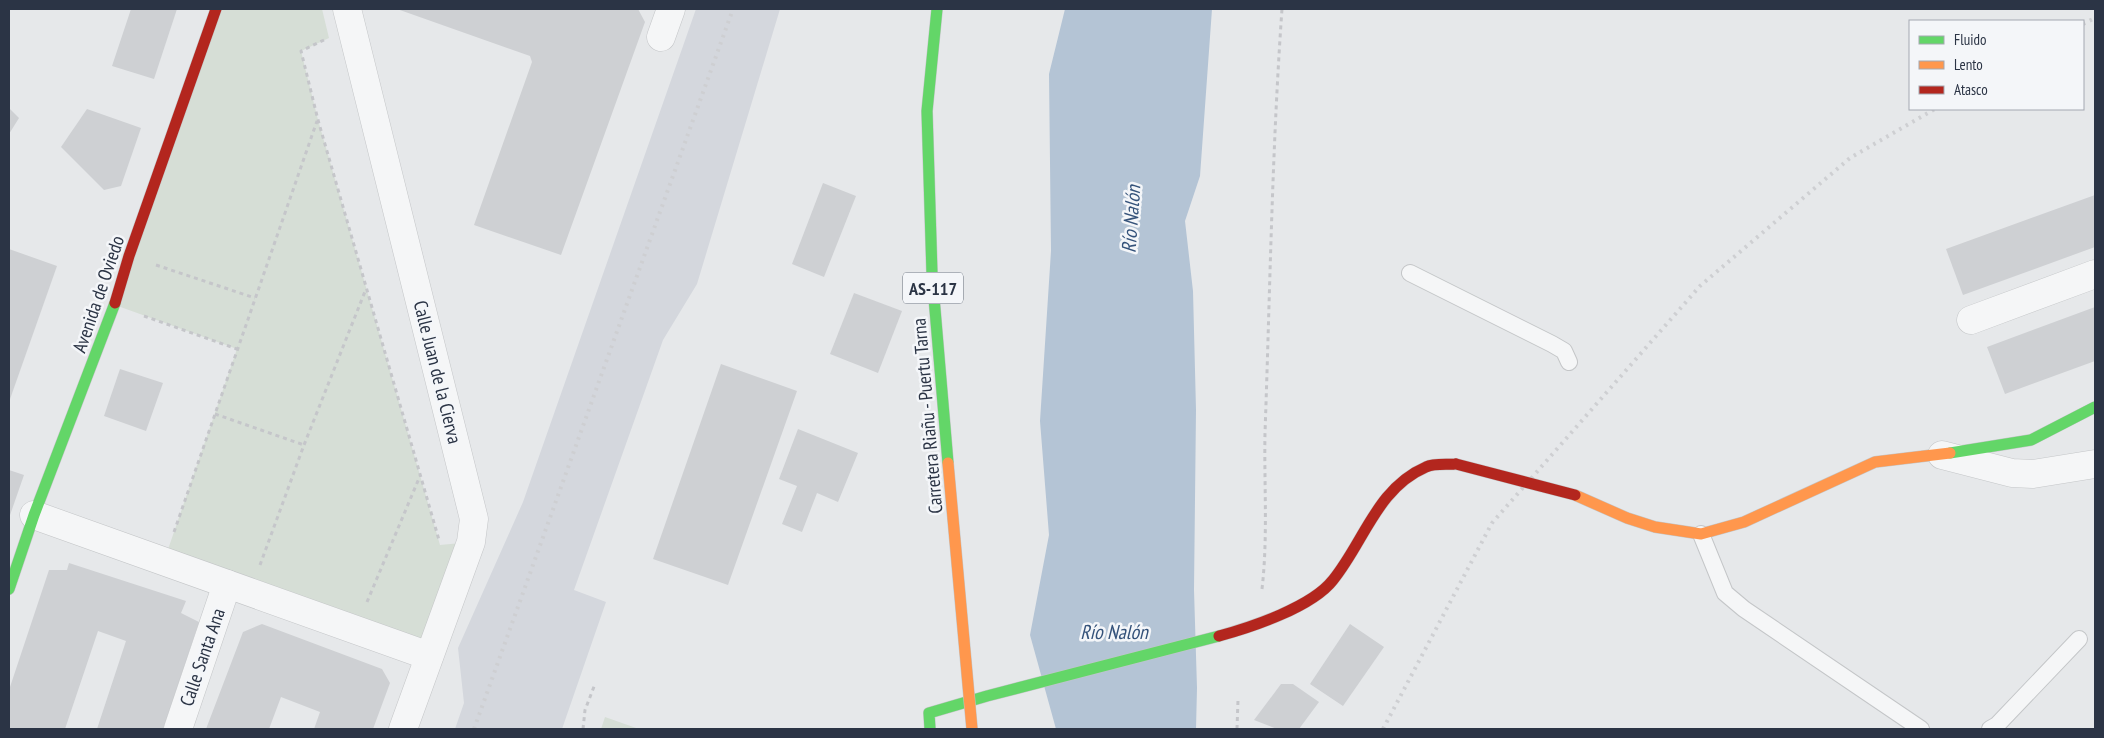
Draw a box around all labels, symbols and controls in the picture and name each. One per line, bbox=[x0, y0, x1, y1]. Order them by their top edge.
legend bbox=[1909, 20, 2084, 110]
text: Fluido bbox=[1954, 30, 1986, 49]
text: Lento bbox=[1954, 55, 1983, 74]
text: Atasco bbox=[1954, 80, 1988, 99]
water label: Río Nalón bbox=[1116, 183, 1146, 254]
street label: Avenida de Oviedo bbox=[67, 232, 129, 356]
road number: AS-117 bbox=[903, 272, 963, 304]
street label: Calle Juan de la Cierva bbox=[409, 298, 467, 446]
street label: Carretera Riañu - Puertu Tarna bbox=[907, 317, 947, 515]
street label: Calle Santa Ana bbox=[174, 605, 230, 709]
water label: Río Nalón bbox=[1080, 619, 1149, 645]

